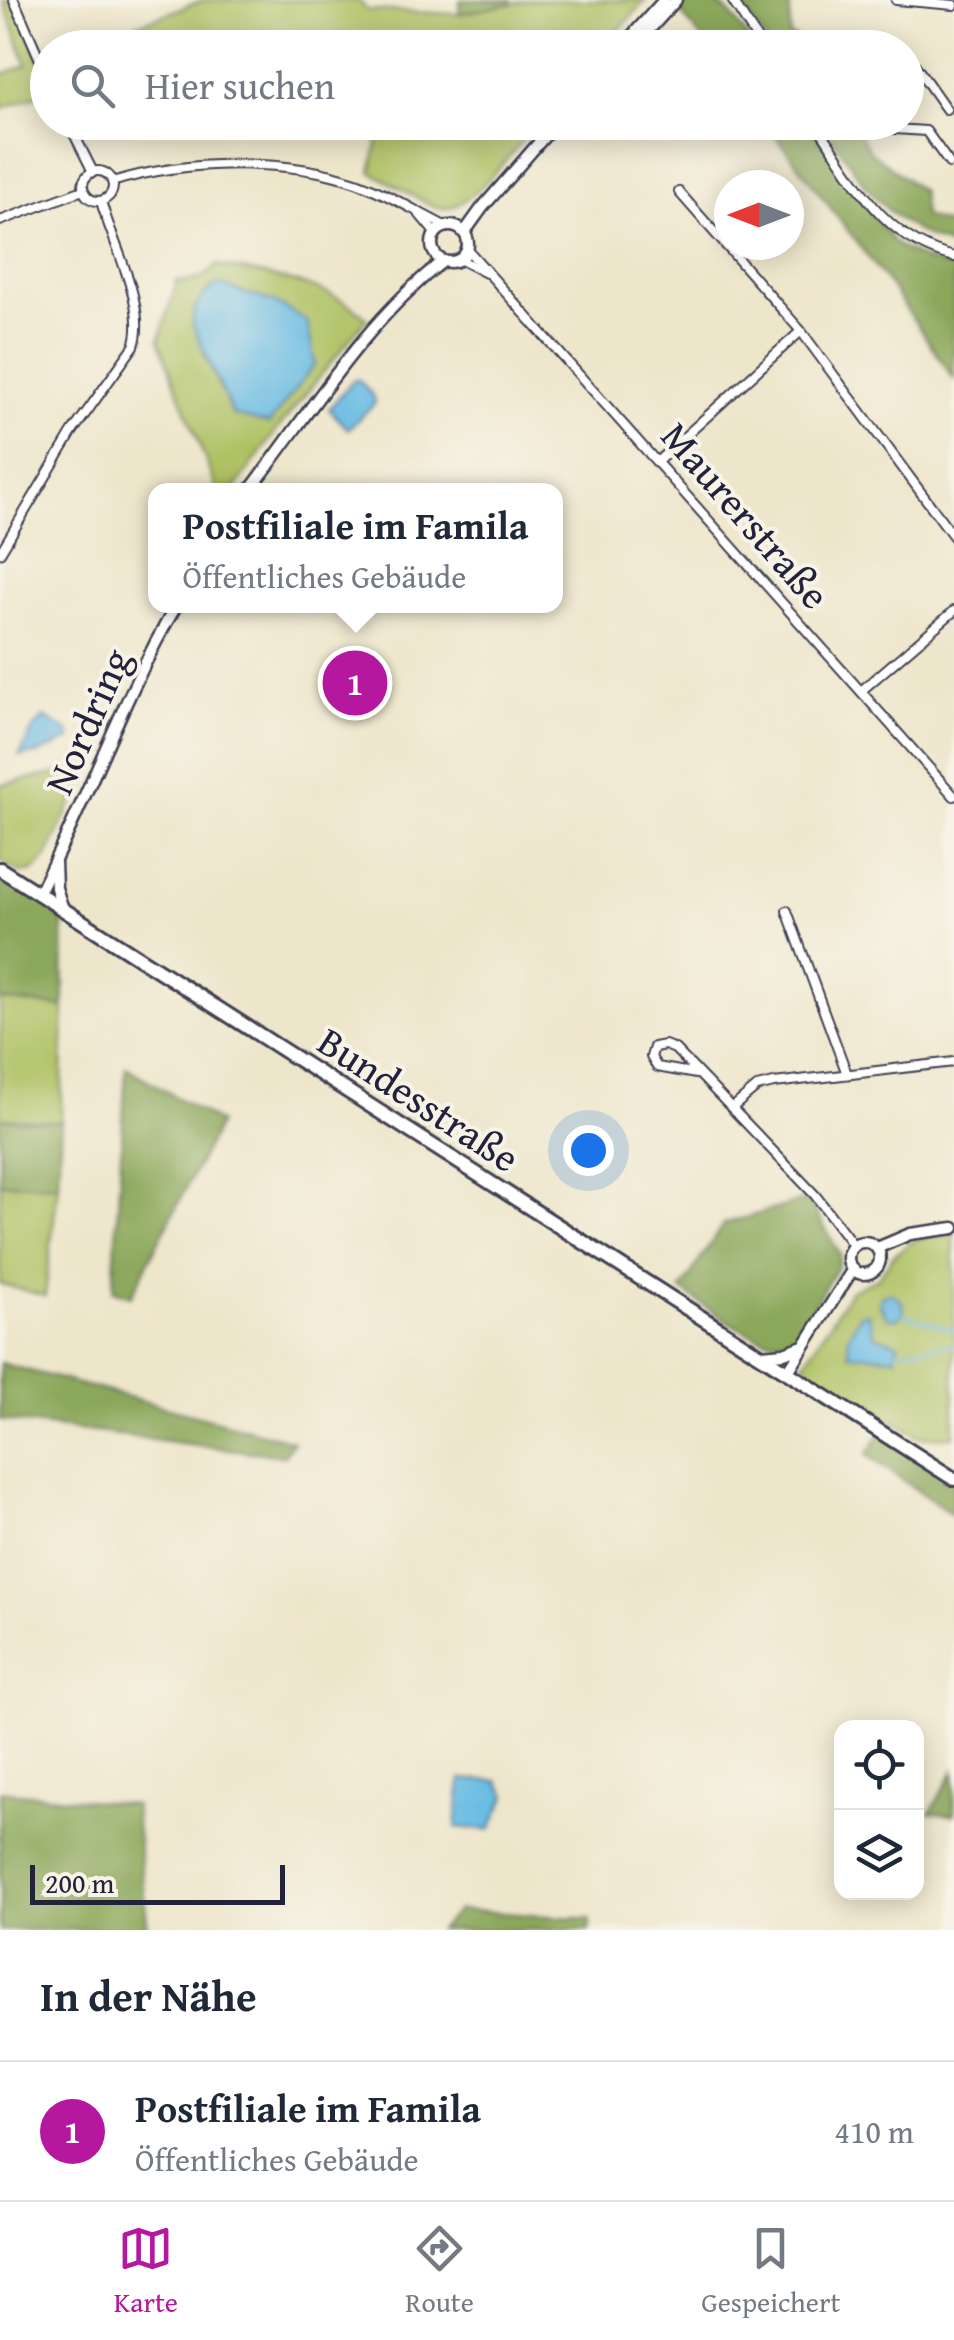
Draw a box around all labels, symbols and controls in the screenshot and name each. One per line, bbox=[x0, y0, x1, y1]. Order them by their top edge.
search box bbox=[30, 30, 924, 140]
text: Hier suchen bbox=[145, 57, 335, 113]
icon: search bbox=[65, 58, 120, 113]
north arrow bbox=[714, 170, 804, 260]
street label: Maurerstraße bbox=[648, 408, 844, 622]
popup bbox=[148, 483, 563, 613]
text: Postfiliale im Famila bbox=[183, 497, 528, 553]
text: Öffentliches Gebäude bbox=[183, 553, 466, 600]
street label: Nordring bbox=[29, 639, 145, 803]
pin: 1 bbox=[322, 646, 388, 720]
street label: Bundesstraße bbox=[306, 1012, 532, 1186]
your location bbox=[563, 1125, 614, 1176]
map controls bbox=[834, 1720, 924, 1900]
button: locate bbox=[834, 1720, 924, 1810]
button: layers bbox=[834, 1810, 924, 1900]
scale bar bbox=[30, 1860, 285, 1904]
text: 200 m bbox=[45, 1862, 114, 1903]
text: In der Nähe bbox=[40, 1965, 257, 2026]
text: Postfiliale im Famila bbox=[135, 2080, 481, 2136]
text: 1 bbox=[64, 2108, 81, 2155]
text: 410 m bbox=[835, 2108, 914, 2155]
text: Öffentliches Gebäude bbox=[135, 2136, 419, 2183]
tab: Karte bbox=[114, 2221, 178, 2322]
tab: Route bbox=[405, 2221, 474, 2322]
tab: Gespeichert bbox=[701, 2221, 840, 2322]

